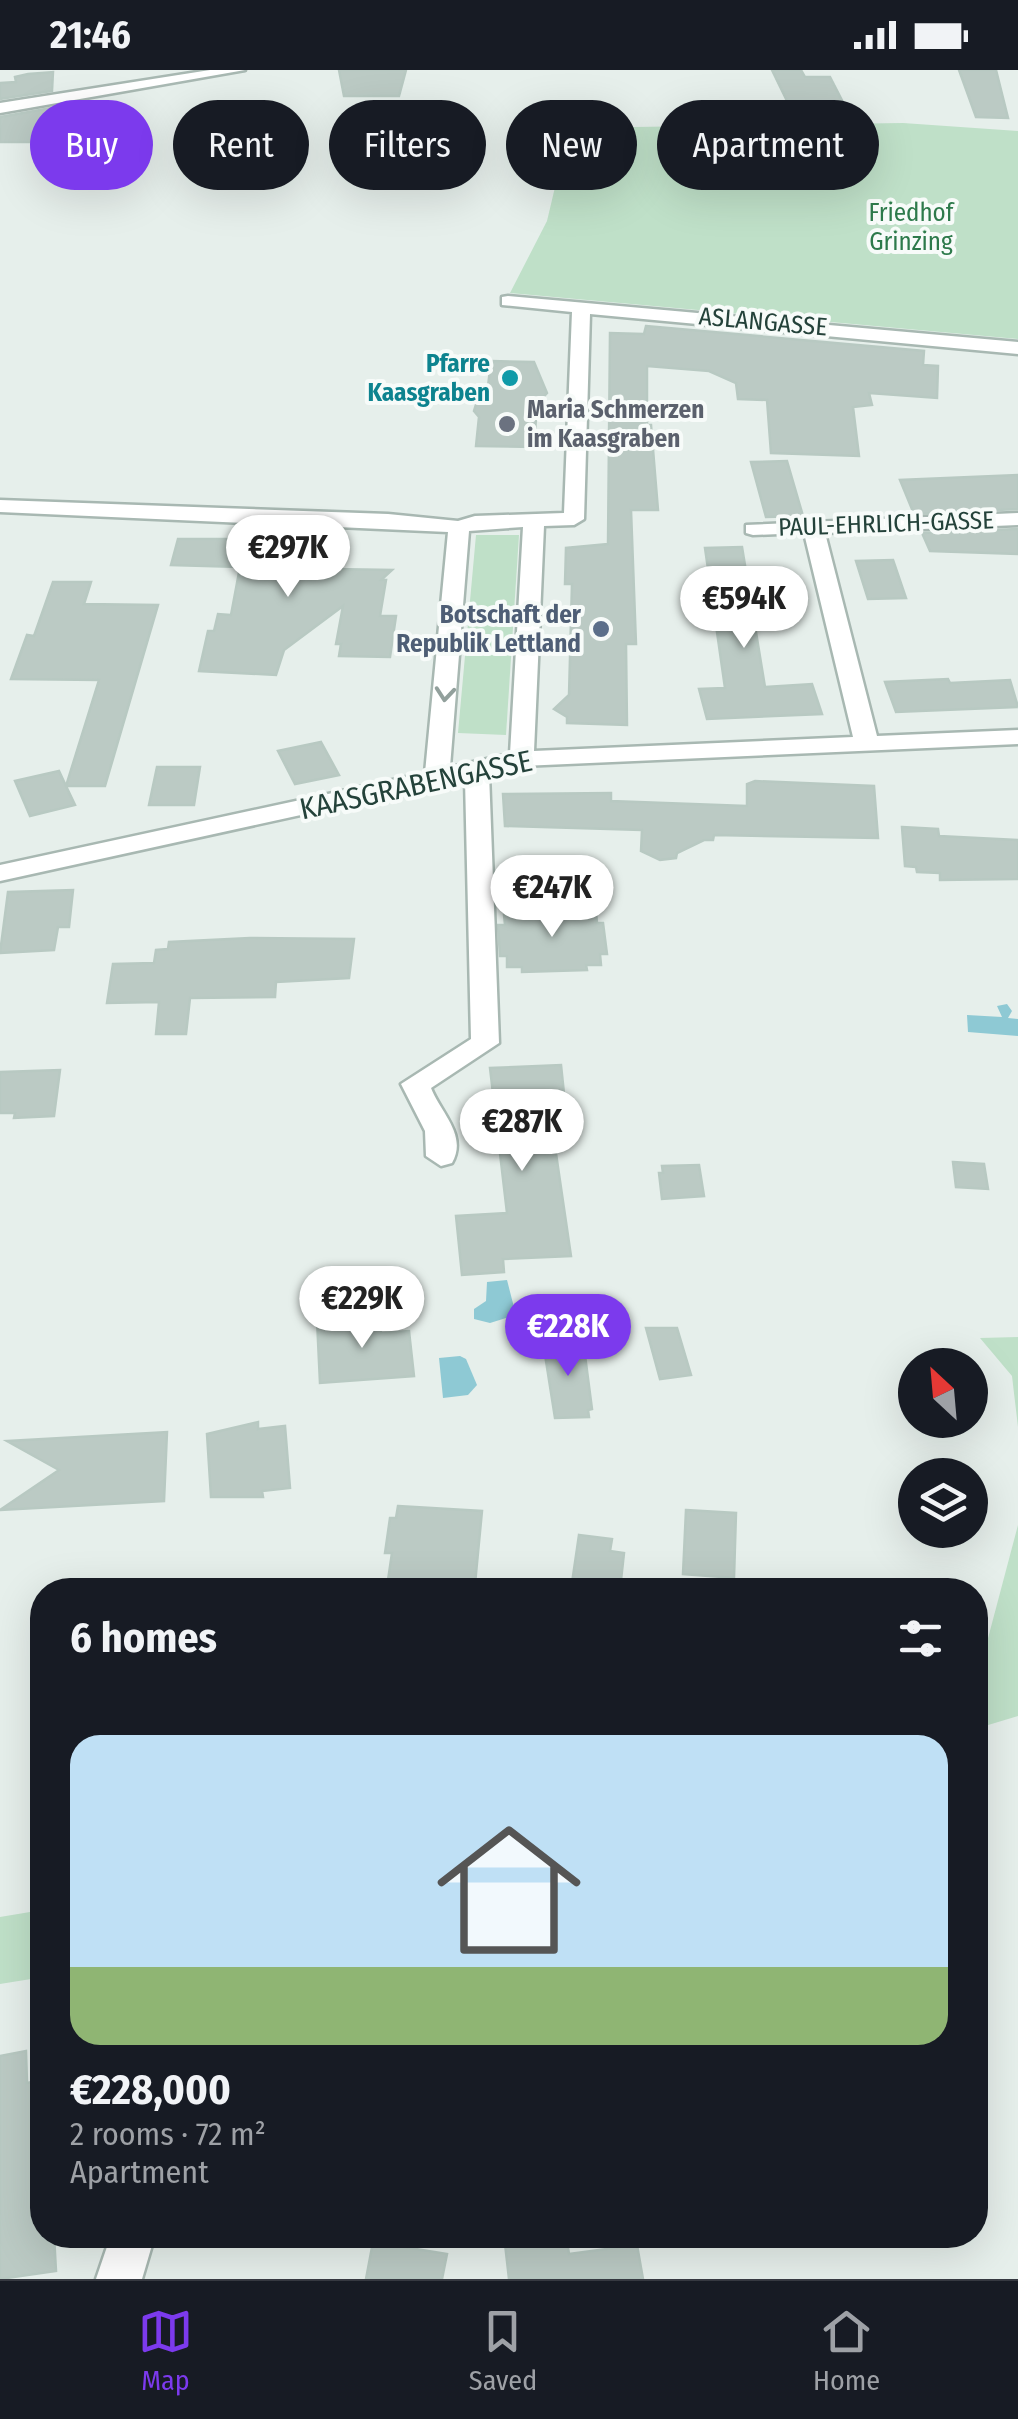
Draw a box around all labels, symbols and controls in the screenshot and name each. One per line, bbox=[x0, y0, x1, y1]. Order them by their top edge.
text: 21:46 bbox=[50, 12, 131, 58]
chip: Buy bbox=[30, 100, 153, 190]
chip: Rent bbox=[173, 100, 309, 190]
chip: Filters bbox=[329, 100, 486, 190]
chip: New bbox=[506, 100, 637, 190]
chip: Apartment bbox=[657, 100, 879, 190]
park label: Friedhof Grinzing bbox=[869, 198, 956, 257]
street label: ASLANGASSE bbox=[698, 301, 828, 343]
place label: Pfarre Kaasgraben bbox=[368, 349, 490, 408]
marker: Pfarre Kaasgraben bbox=[499, 367, 521, 389]
place label: Maria Schmerzen im Kaasgraben bbox=[527, 395, 704, 454]
marker: Maria Schmerzen im Kaasgraben bbox=[496, 413, 518, 435]
street label: PAUL-EHRLICH-GASSE bbox=[778, 505, 994, 543]
pin: €297K bbox=[218, 515, 358, 600]
text: €297K bbox=[248, 528, 328, 566]
pin: €594K bbox=[674, 566, 814, 651]
text: €594K bbox=[702, 579, 786, 617]
place label: Botschaft der Republik Lettland bbox=[396, 600, 582, 659]
marker: Botschaft der Republik Lettland bbox=[590, 618, 612, 640]
one-way arrow bbox=[434, 686, 456, 702]
street label: KAASGRABENGASSE bbox=[296, 743, 536, 827]
pin: €247K bbox=[482, 855, 622, 940]
text: €247K bbox=[512, 868, 592, 906]
pin: €287K bbox=[452, 1089, 592, 1174]
text: €287K bbox=[482, 1102, 562, 1140]
pin: €229K bbox=[292, 1266, 432, 1351]
text: €229K bbox=[321, 1279, 403, 1317]
pin: €228K bbox=[498, 1294, 638, 1379]
text: €228K bbox=[527, 1307, 609, 1345]
north arrow bbox=[898, 1348, 988, 1438]
map controls bbox=[898, 1348, 988, 1548]
button: layers bbox=[898, 1458, 988, 1548]
icon: filters bbox=[893, 1611, 948, 1666]
text: 6 homes bbox=[70, 1613, 217, 1663]
icon: home bbox=[419, 1800, 599, 1980]
text: €228,000 bbox=[70, 2065, 231, 2115]
text: 2 rooms · 72 m² bbox=[70, 2115, 266, 2153]
text: Apartment bbox=[70, 2153, 209, 2191]
tab: Map bbox=[138, 2304, 193, 2397]
tab: Saved bbox=[469, 2304, 537, 2397]
tab: Home bbox=[813, 2304, 880, 2397]

